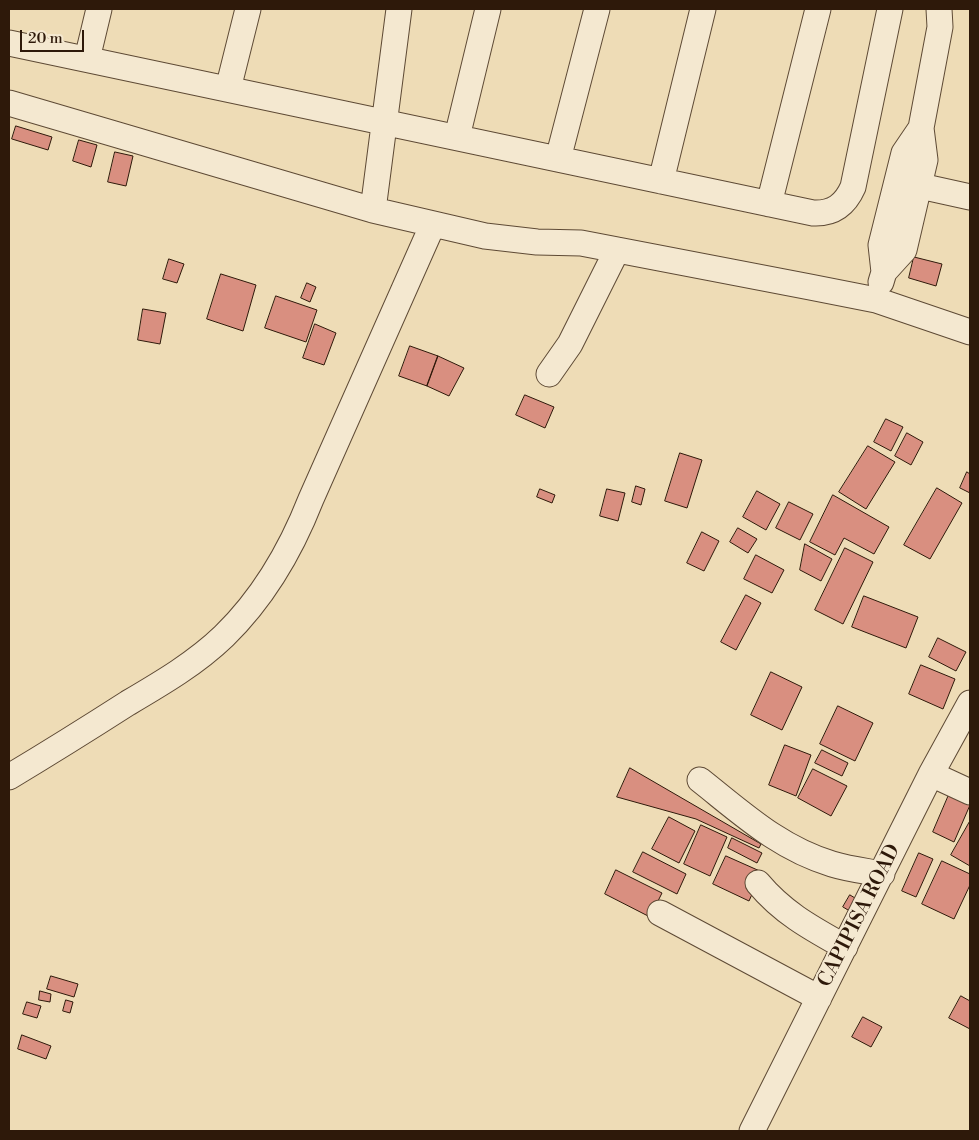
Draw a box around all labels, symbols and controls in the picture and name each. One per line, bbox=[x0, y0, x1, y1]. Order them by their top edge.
scale bar bbox=[22, 20, 86, 52]
text: 20 m bbox=[28, 29, 63, 48]
street label: CAPIPISA ROAD bbox=[814, 841, 906, 991]

